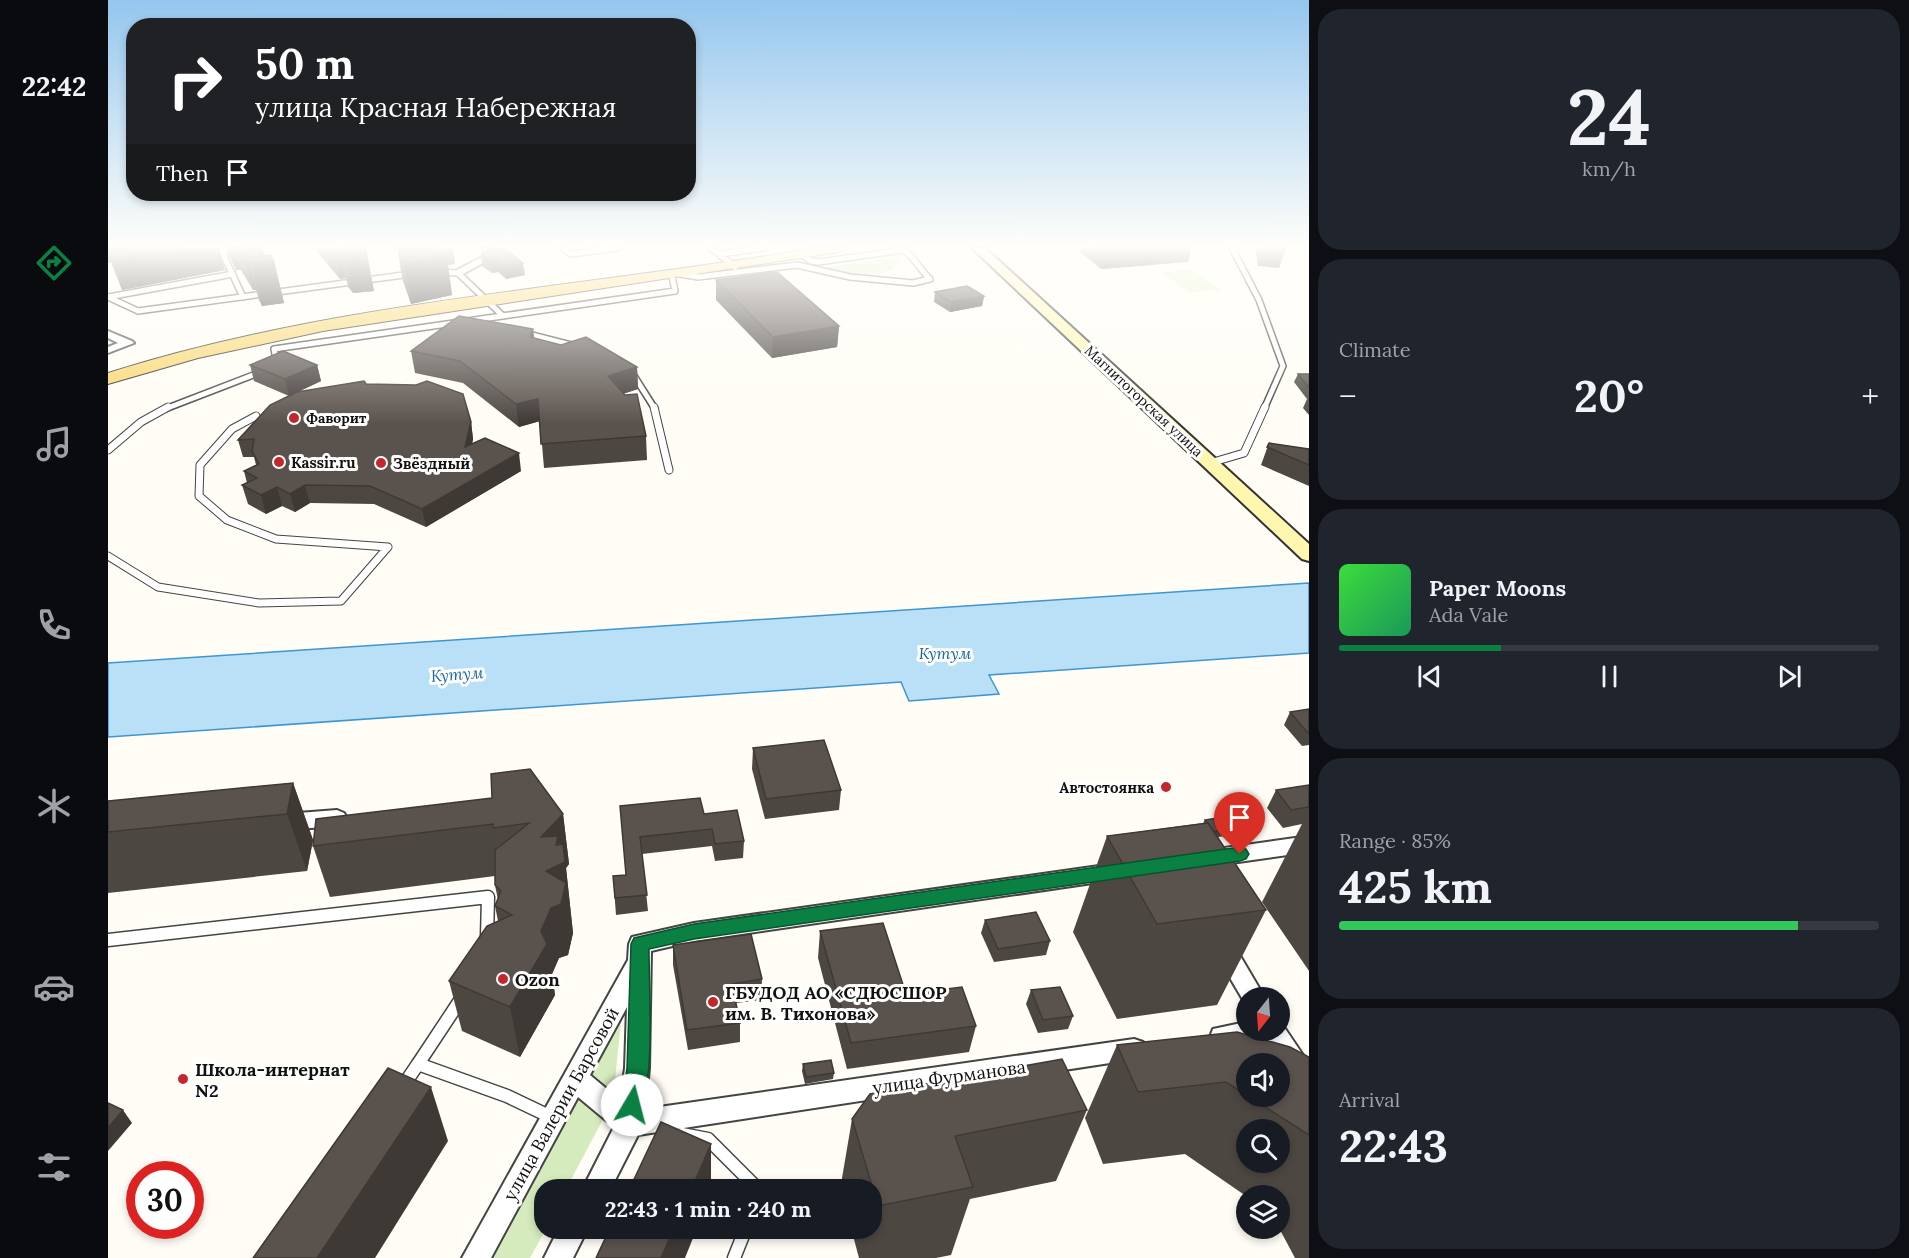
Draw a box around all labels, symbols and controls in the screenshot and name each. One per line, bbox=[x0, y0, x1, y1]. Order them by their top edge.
text: 50 m bbox=[255, 37, 354, 91]
icon: right bbox=[156, 42, 234, 120]
text: 24 bbox=[1567, 67, 1651, 166]
text: 22:42 bbox=[22, 69, 86, 103]
text: улица Красная Набережная bbox=[255, 90, 616, 124]
icon: arrive bbox=[221, 156, 254, 189]
text: km/h bbox=[1582, 156, 1636, 181]
text: Then bbox=[156, 159, 209, 187]
icon: directions bbox=[33, 242, 75, 284]
text: Climate bbox=[1339, 337, 1411, 362]
street label: Магнитогорская улица bbox=[1081, 341, 1207, 461]
text: 20° bbox=[1574, 367, 1644, 424]
text: − bbox=[1339, 375, 1357, 417]
text: + bbox=[1861, 375, 1879, 417]
place label: Фаворит bbox=[306, 409, 367, 427]
marker: Фаворит bbox=[287, 411, 301, 425]
icon: music bbox=[33, 423, 75, 465]
place label: Kassir.ru bbox=[291, 453, 355, 472]
place label: Звёздный bbox=[393, 454, 470, 473]
marker: Kassir.ru bbox=[272, 455, 286, 469]
marker: Звёздный bbox=[374, 456, 388, 470]
text: Paper Moons bbox=[1429, 574, 1566, 602]
text: Ada Vale bbox=[1429, 602, 1508, 627]
icon: phone bbox=[33, 604, 75, 646]
water label: Кутум bbox=[919, 643, 972, 663]
icon: previous bbox=[1413, 660, 1446, 693]
icon: pause bbox=[1593, 660, 1626, 693]
icon: next bbox=[1773, 660, 1806, 693]
water label: Кутум bbox=[430, 662, 484, 686]
place label: Автостоянка bbox=[1059, 778, 1154, 797]
marker: Автостоянка bbox=[1159, 780, 1173, 794]
icon: climate bbox=[33, 785, 75, 827]
pin bbox=[1214, 792, 1265, 854]
icon: arrive bbox=[1223, 801, 1256, 834]
text: Range · 85% bbox=[1339, 828, 1451, 853]
text: 425 km bbox=[1339, 858, 1492, 915]
icon: car bbox=[33, 966, 75, 1008]
place label: Ozon bbox=[515, 968, 560, 991]
marker: Ozon bbox=[496, 972, 510, 986]
place label: ГБУДОД АО «СДЮСШОР им. В. Тихонова» bbox=[725, 981, 947, 1025]
north arrow bbox=[1236, 987, 1290, 1041]
map controls bbox=[1236, 987, 1290, 1239]
marker: ГБУДОД АО «СДЮСШОР им. В. Тихонова» bbox=[706, 995, 720, 1009]
street label: улица Валерии Барсовой bbox=[498, 1003, 624, 1205]
button: sound bbox=[1236, 1053, 1290, 1107]
street label: улица Фурманова bbox=[871, 1055, 1027, 1099]
place label: Школа-интернат N2 bbox=[195, 1058, 350, 1102]
marker: Школа-интернат N2 bbox=[176, 1072, 190, 1086]
position arrow bbox=[600, 1073, 664, 1137]
text: Arrival bbox=[1339, 1087, 1400, 1112]
text: 22:43 bbox=[1339, 1117, 1448, 1174]
button: search bbox=[1236, 1119, 1290, 1173]
icon: filters bbox=[33, 1146, 75, 1188]
speed limit sign: 30 bbox=[126, 1161, 204, 1239]
button: layers bbox=[1236, 1185, 1290, 1239]
text: 22:43 · 1 min · 240 m bbox=[605, 1195, 811, 1223]

